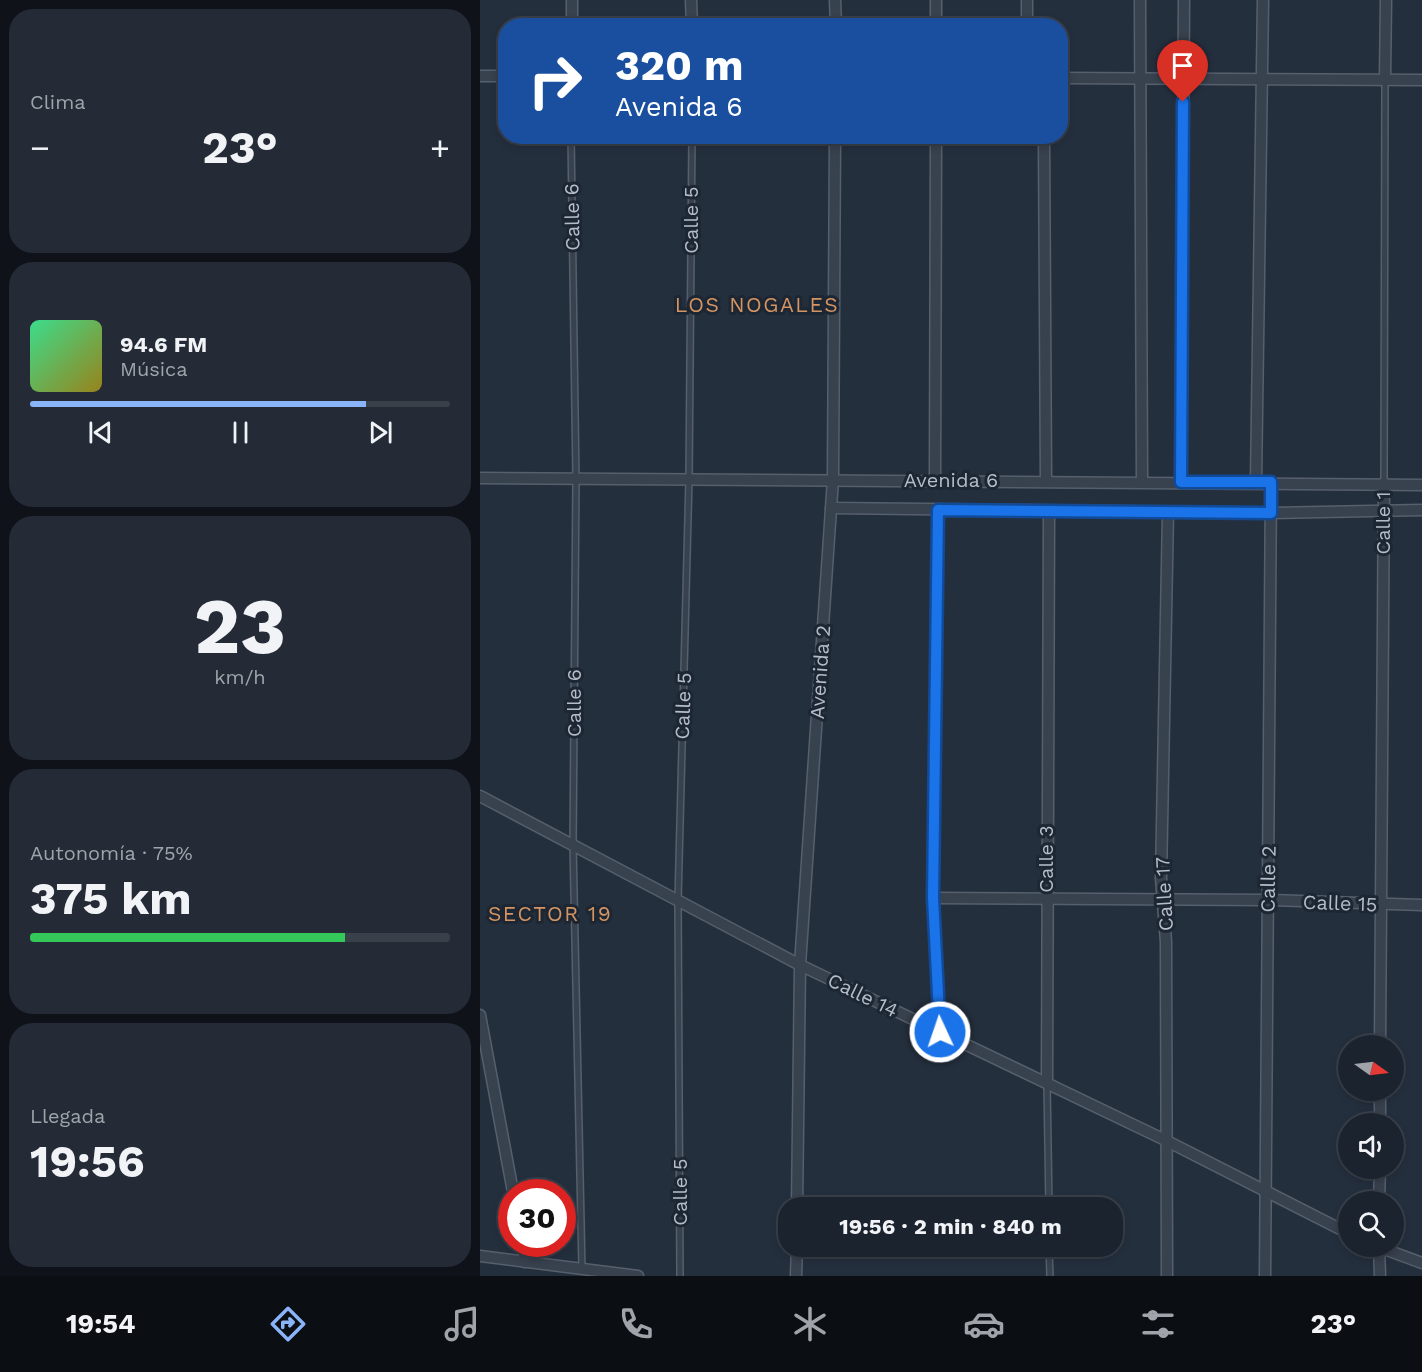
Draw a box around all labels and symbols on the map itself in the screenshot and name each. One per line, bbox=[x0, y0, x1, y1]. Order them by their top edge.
pin bbox=[1157, 40, 1208, 102]
street label: Calle 6 bbox=[559, 183, 585, 251]
street label: Calle 5 bbox=[679, 186, 703, 254]
district label: LOS NOGALES bbox=[675, 292, 839, 317]
street label: Avenida 6 bbox=[904, 468, 998, 492]
street label: Calle 1 bbox=[1371, 491, 1395, 555]
street label: Avenida 2 bbox=[805, 624, 835, 720]
street label: Calle 6 bbox=[562, 669, 586, 737]
street label: Calle 5 bbox=[670, 672, 696, 740]
street label: Calle 3 bbox=[1034, 825, 1058, 893]
street label: Calle 2 bbox=[1255, 845, 1281, 913]
street label: Calle 17 bbox=[1150, 856, 1178, 932]
street label: Calle 15 bbox=[1302, 890, 1378, 916]
district label: SECTOR 19 bbox=[488, 901, 612, 926]
street label: Calle 14 bbox=[824, 968, 902, 1022]
position arrow bbox=[908, 1000, 972, 1064]
north arrow bbox=[1338, 1035, 1404, 1101]
street label: Calle 5 bbox=[668, 1158, 692, 1226]
speed limit sign: 30 bbox=[498, 1179, 576, 1257]

